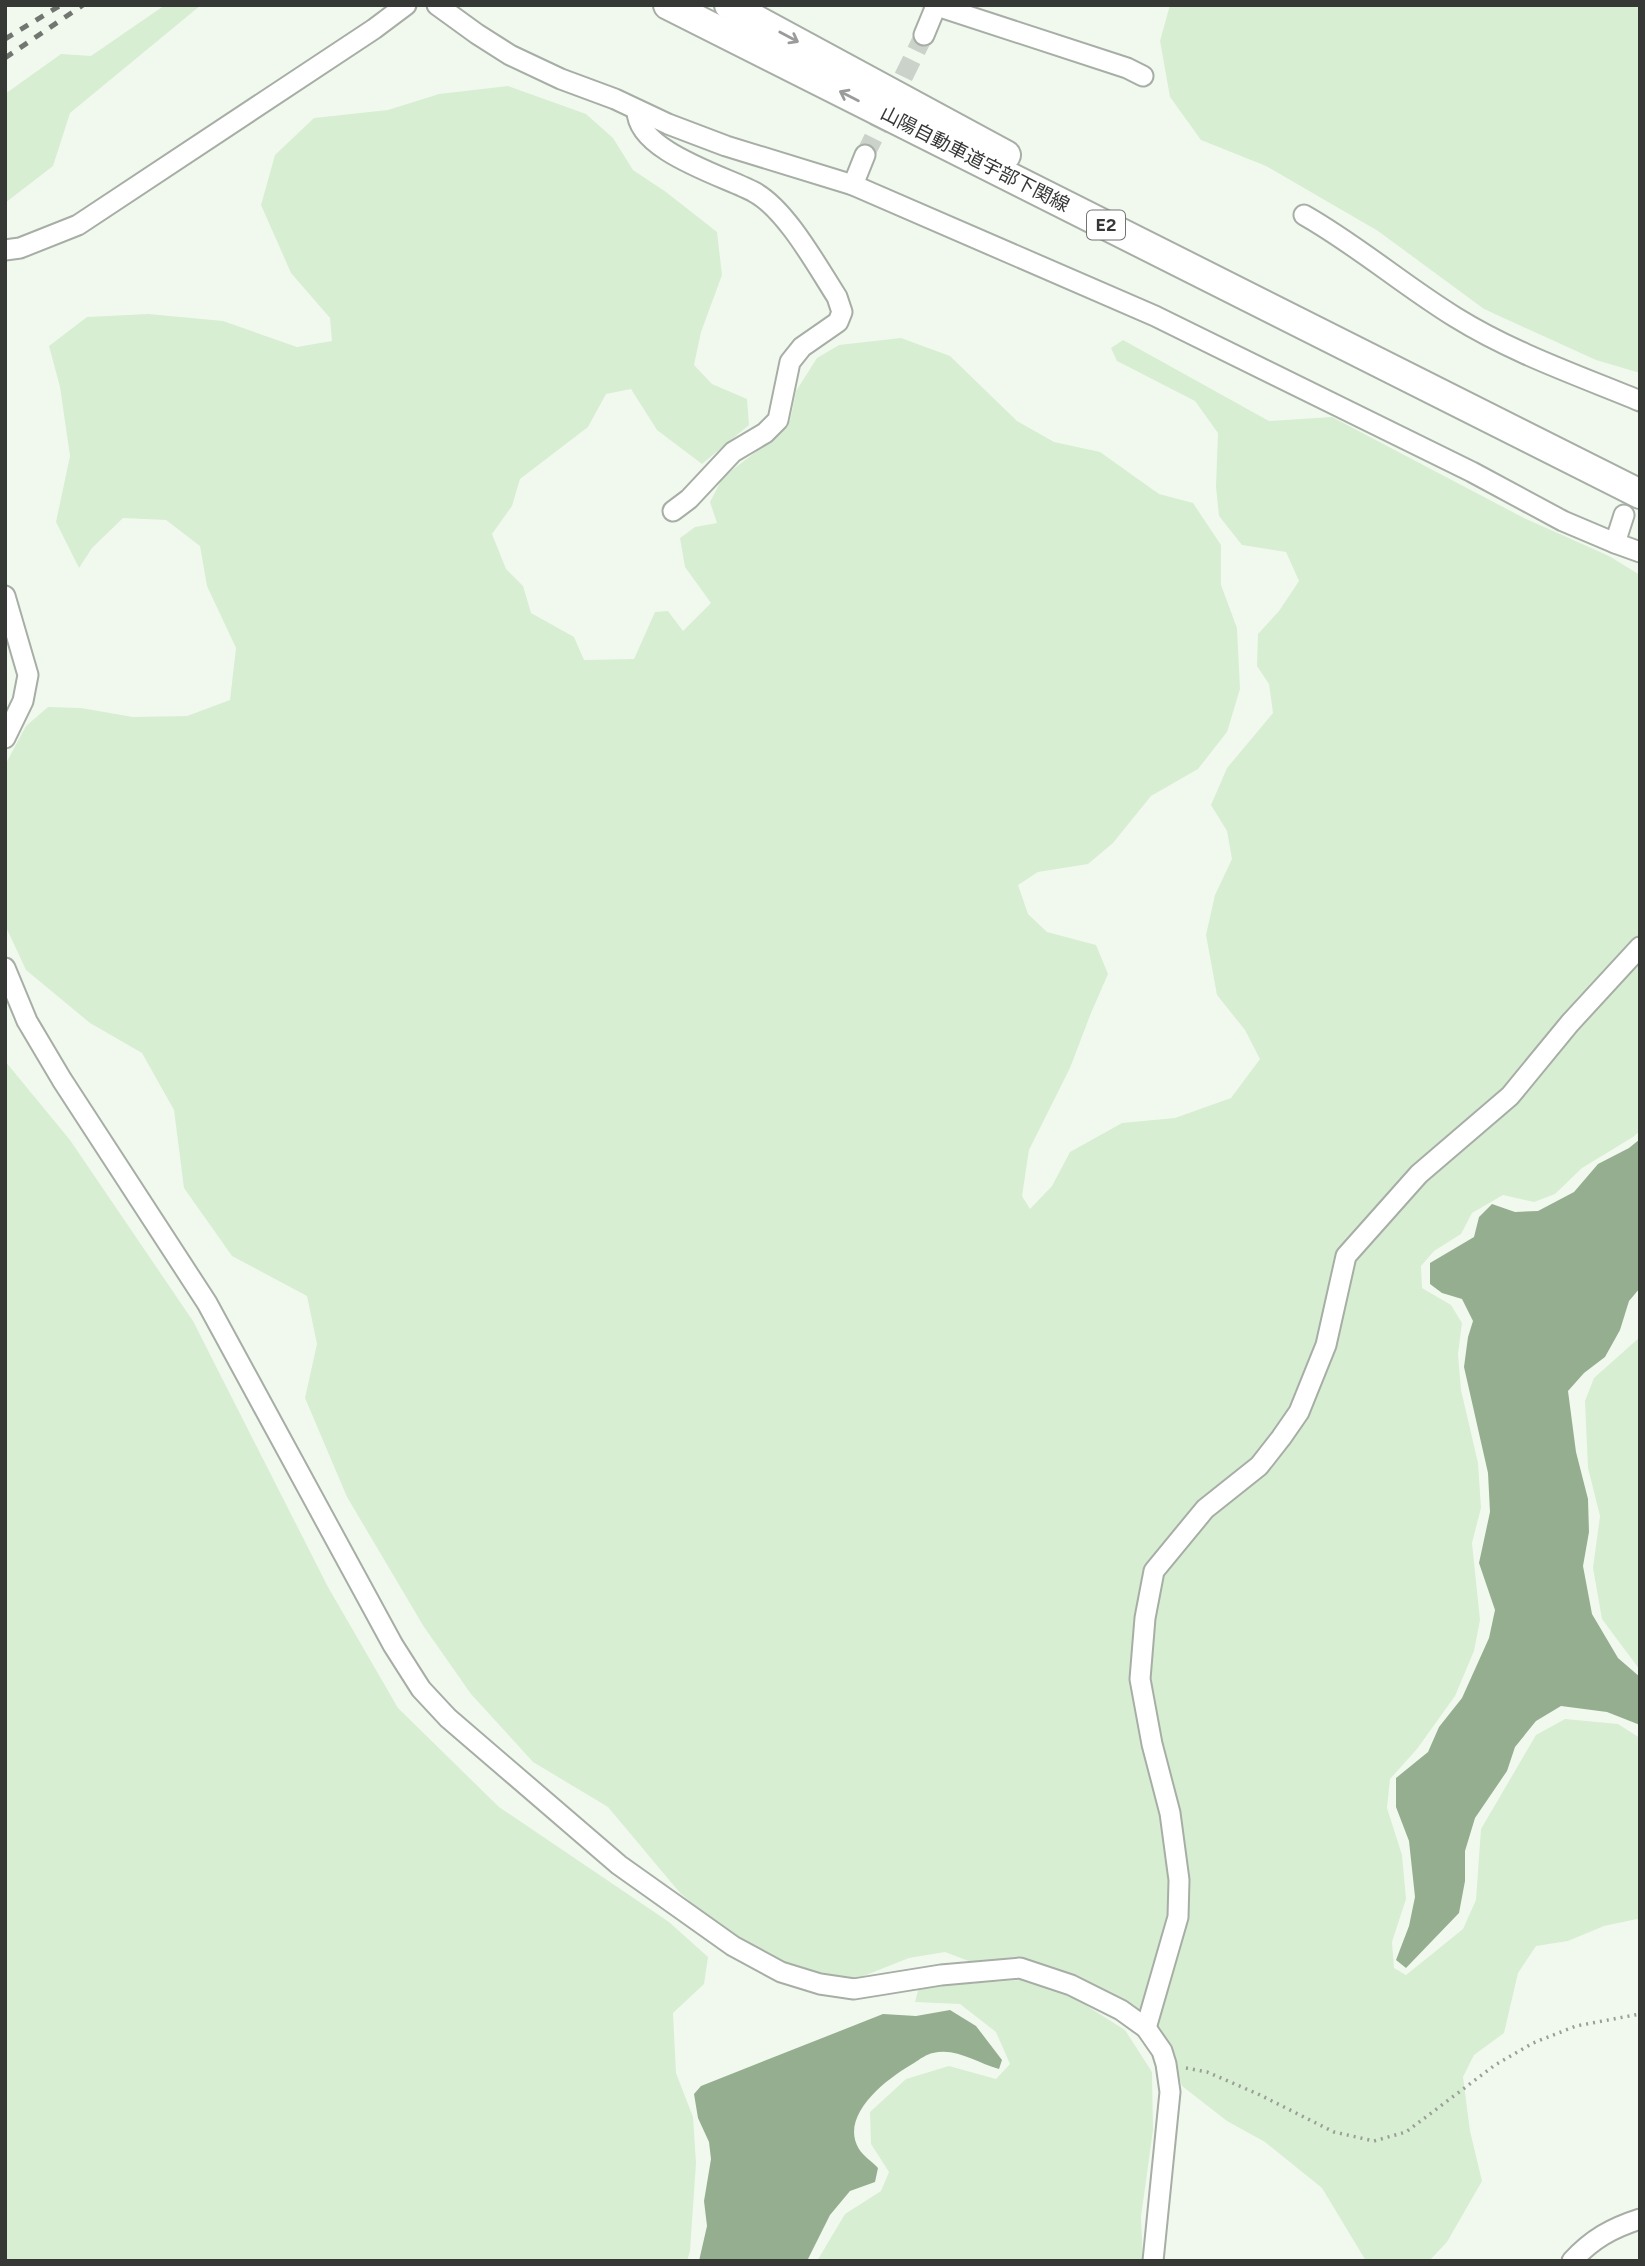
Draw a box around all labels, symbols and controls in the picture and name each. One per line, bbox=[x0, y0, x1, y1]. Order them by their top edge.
one-way arrow bbox=[778, 31, 799, 45]
one-way arrow bbox=[839, 88, 860, 102]
street label: 山陽自動車道宇部下関線 bbox=[877, 101, 1073, 217]
road number: E2 bbox=[1087, 210, 1125, 240]

